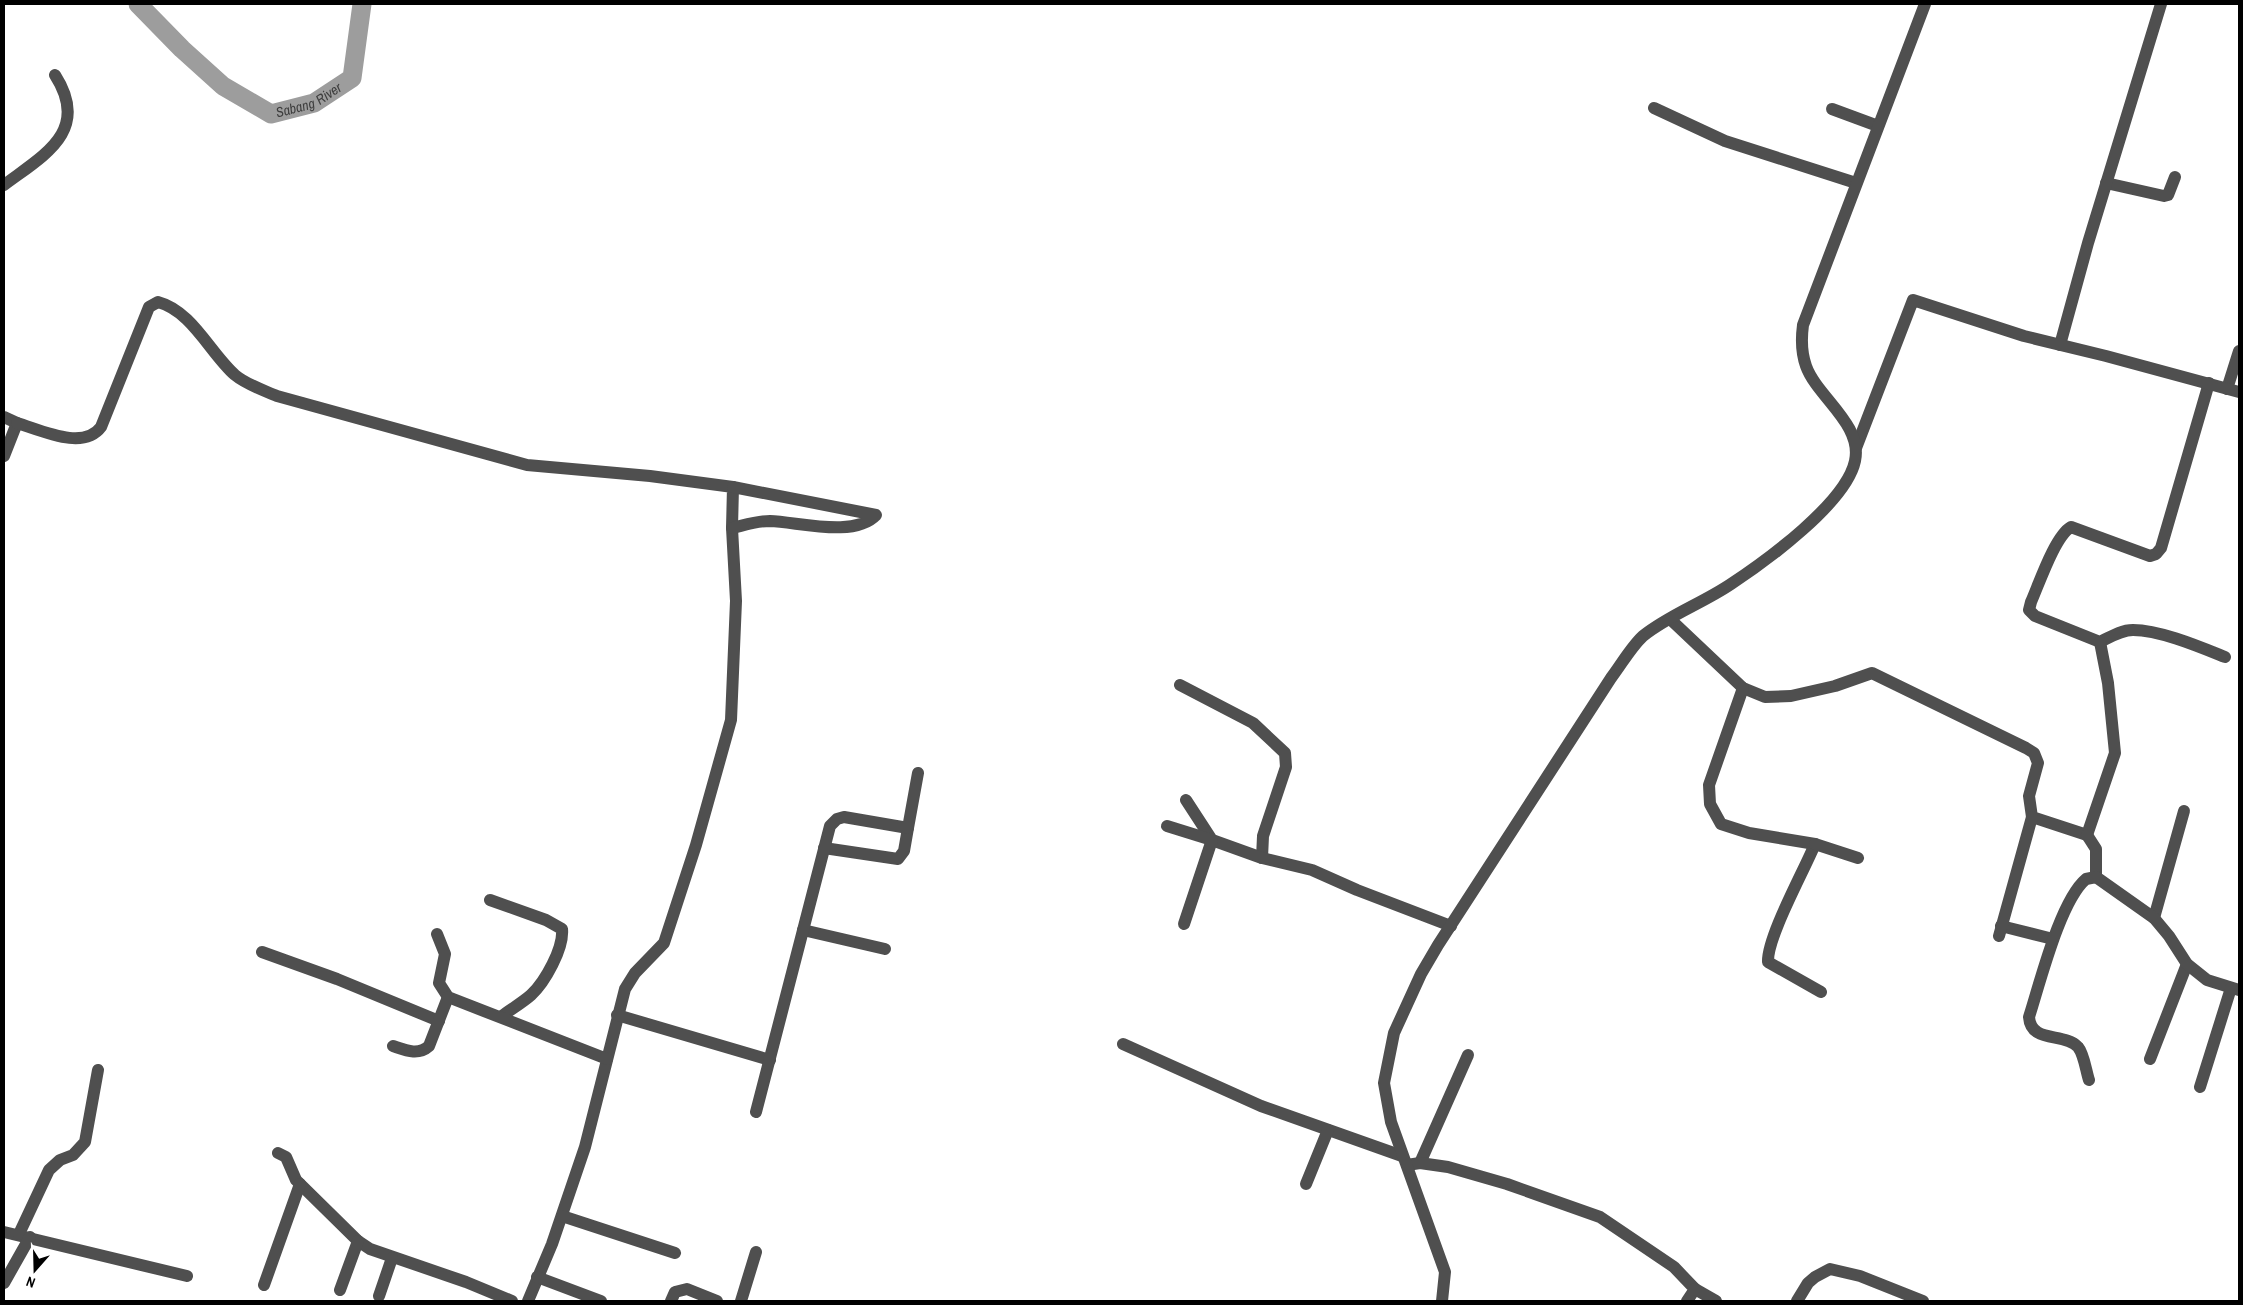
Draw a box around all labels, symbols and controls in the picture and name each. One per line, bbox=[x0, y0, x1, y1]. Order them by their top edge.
water label: Sabang River bbox=[274, 78, 346, 121]
north arrow bbox=[10, 1245, 60, 1295]
text: N bbox=[24, 1272, 38, 1292]

